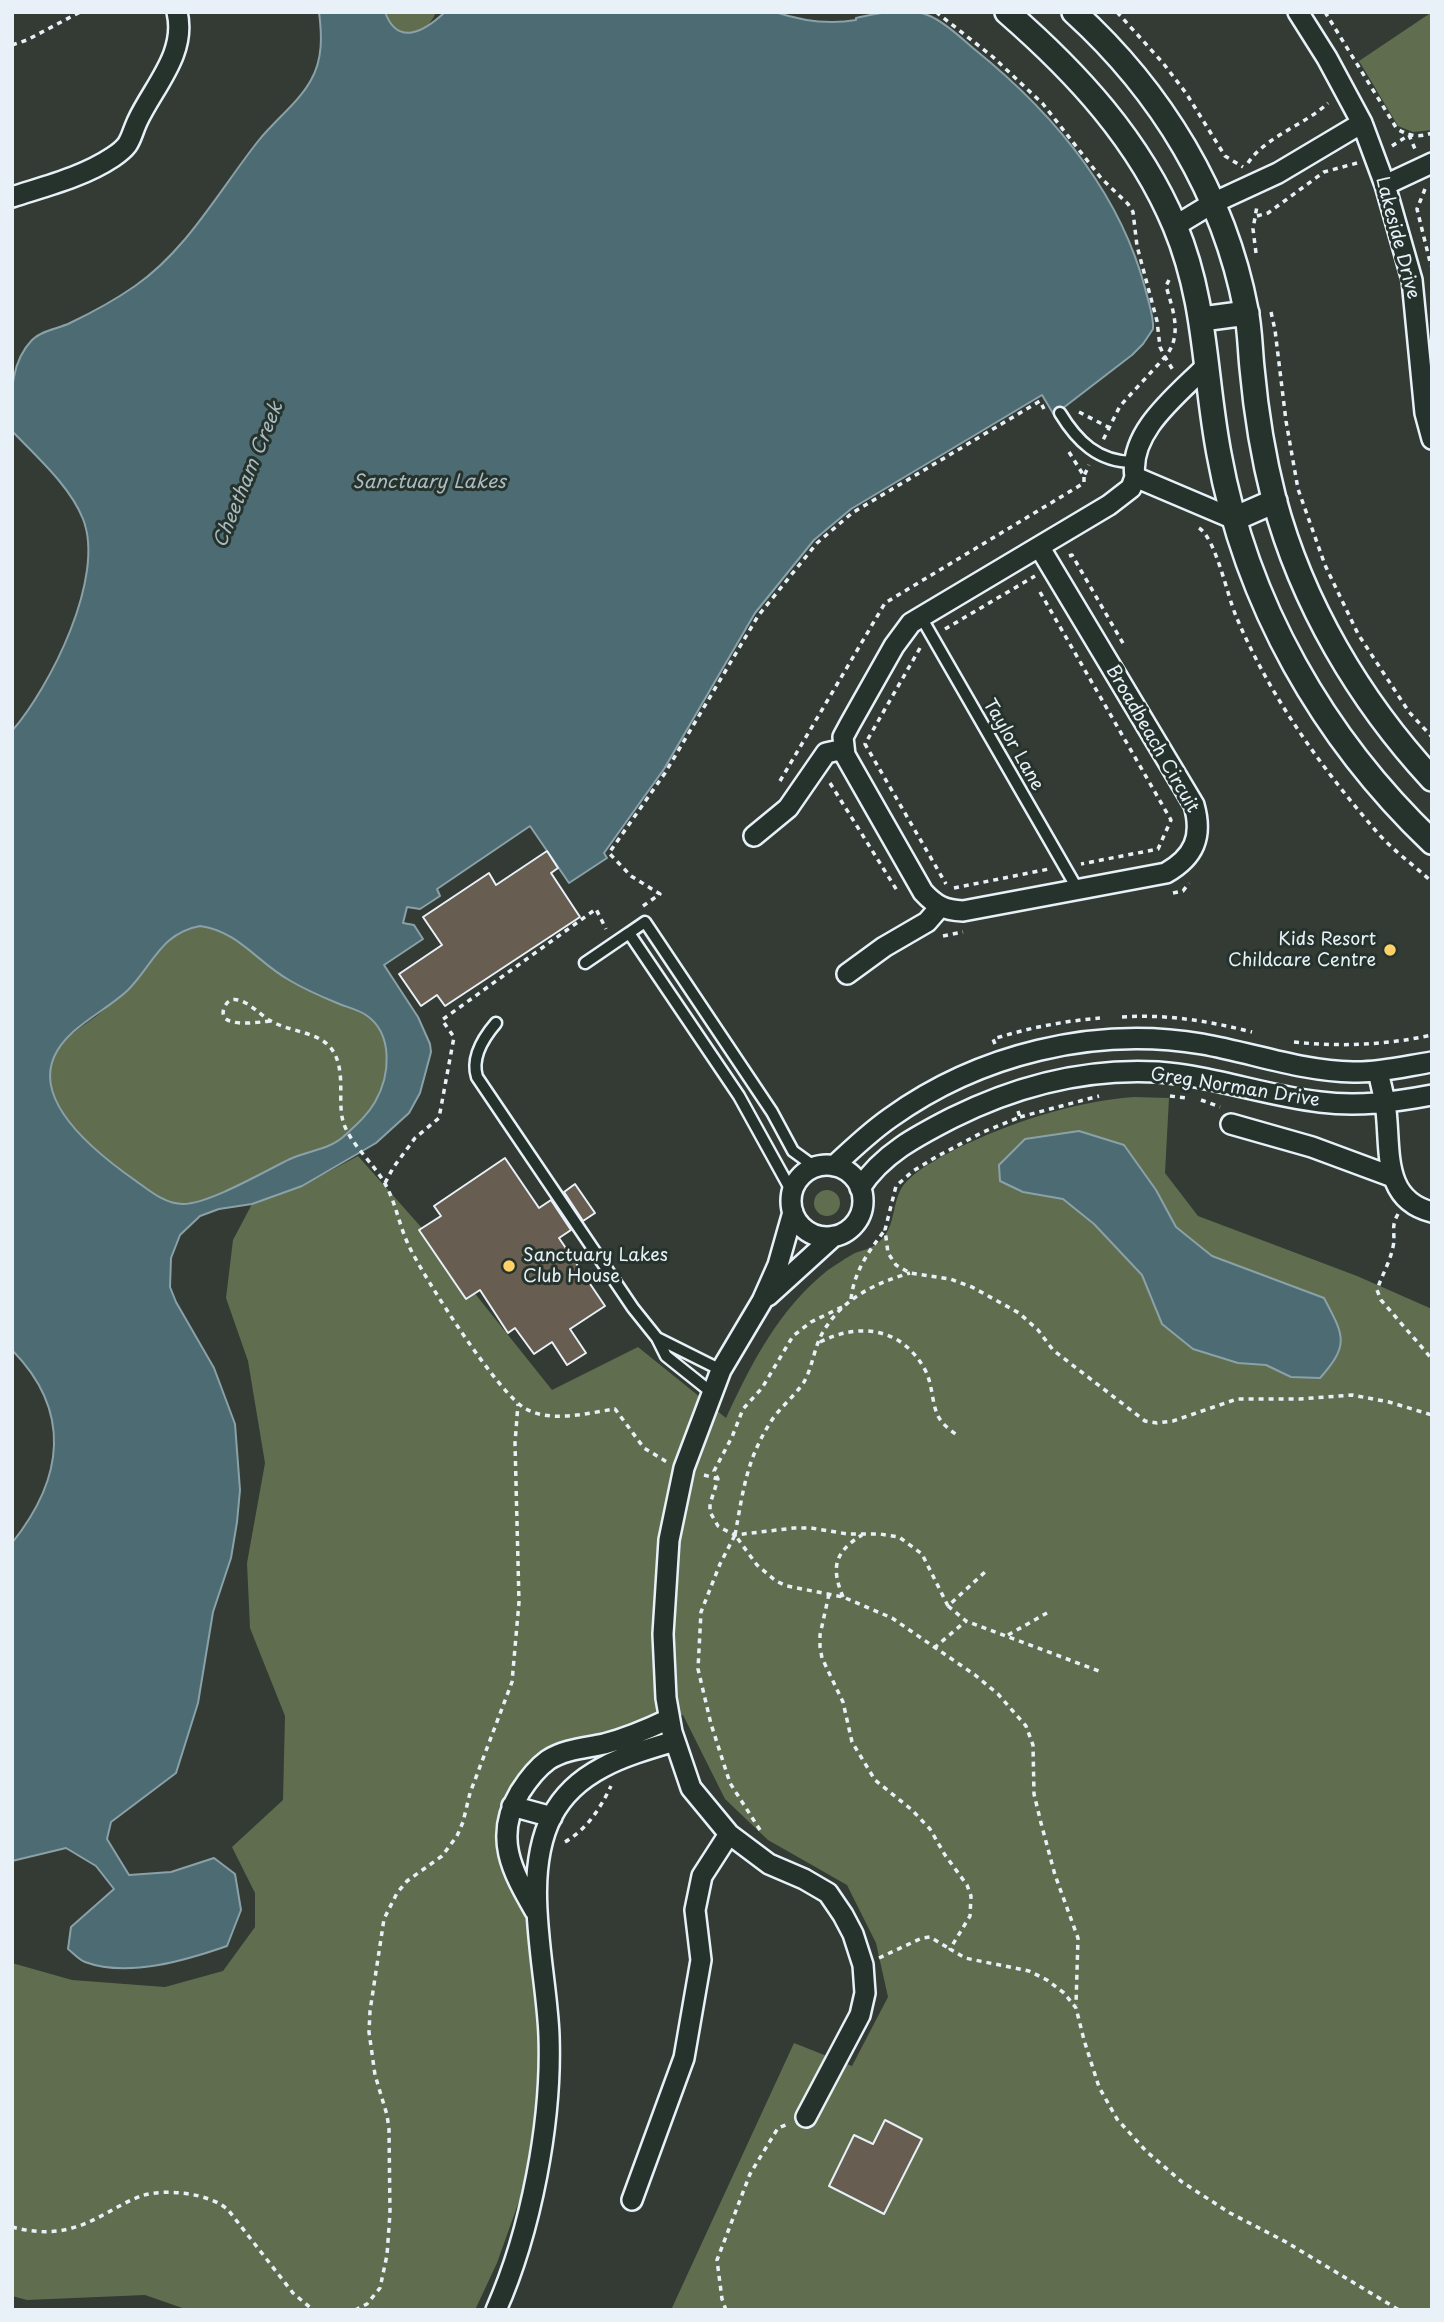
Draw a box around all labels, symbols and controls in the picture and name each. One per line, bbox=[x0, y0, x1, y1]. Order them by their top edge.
street label: Lakeside Drive bbox=[1370, 175, 1424, 301]
water label: Cheetham Creek bbox=[209, 399, 289, 551]
water label: Sanctuary Lakes bbox=[352, 472, 506, 494]
street label: Broadbeach Circuit bbox=[1101, 661, 1203, 817]
street label: Taylor Lane bbox=[978, 695, 1048, 795]
place label: Kids Resort Childcare Centre bbox=[1228, 929, 1376, 972]
marker: Kids Resort Childcare Centre bbox=[1382, 942, 1398, 958]
street label: Greg Norman Drive bbox=[1149, 1064, 1321, 1112]
place label: Sanctuary Lakes Club House bbox=[523, 1245, 668, 1288]
marker: Sanctuary Lakes Club House bbox=[501, 1258, 517, 1274]

